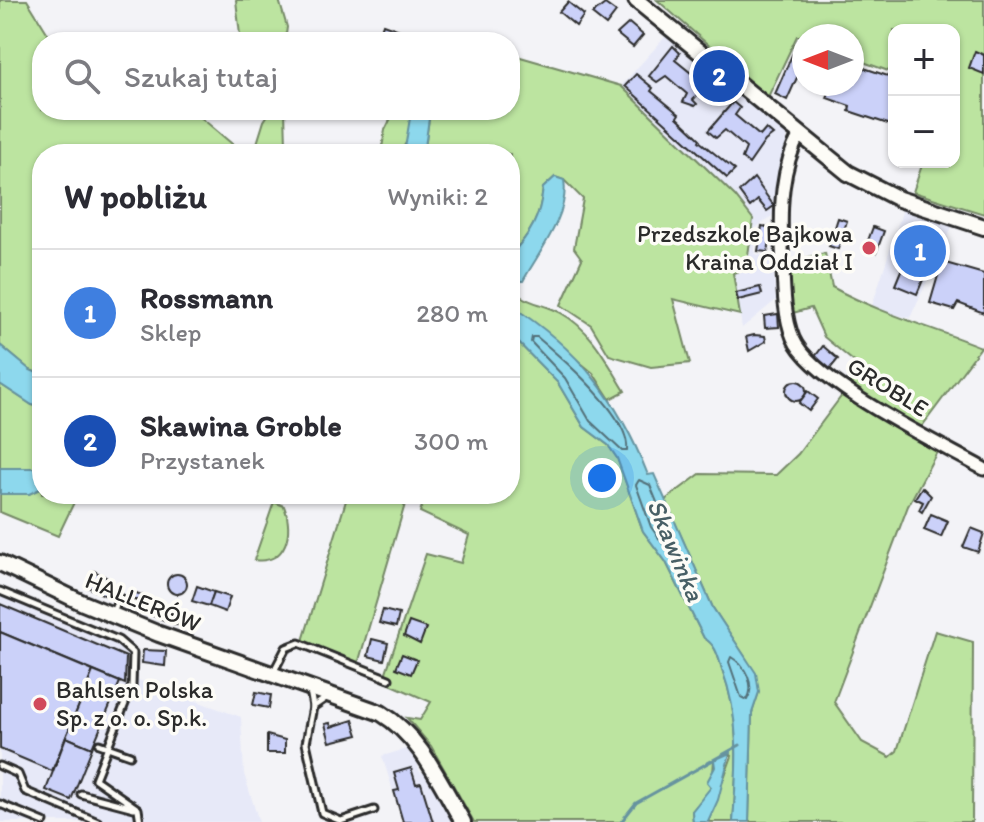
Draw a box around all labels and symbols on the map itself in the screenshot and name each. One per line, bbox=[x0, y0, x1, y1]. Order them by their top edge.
north arrow bbox=[792, 24, 864, 96]
pin: 2 bbox=[693, 46, 745, 106]
place label: Przedszkole Bajkowa Kraina Oddział I bbox=[637, 219, 854, 276]
pin: 1 bbox=[894, 221, 946, 281]
marker: Przedszkole Bajkowa Kraina Oddział I bbox=[860, 239, 878, 257]
street label: GROBLE bbox=[842, 350, 934, 423]
your location bbox=[582, 458, 622, 498]
water label: Skawinka bbox=[640, 494, 712, 606]
street label: HALLERÓW bbox=[81, 565, 205, 638]
place label: Bahlsen Polska Sp. z o. o. Sp.k. bbox=[56, 675, 214, 732]
marker: Bahlsen Polska Sp. z o. o. Sp.k. bbox=[31, 695, 49, 713]

